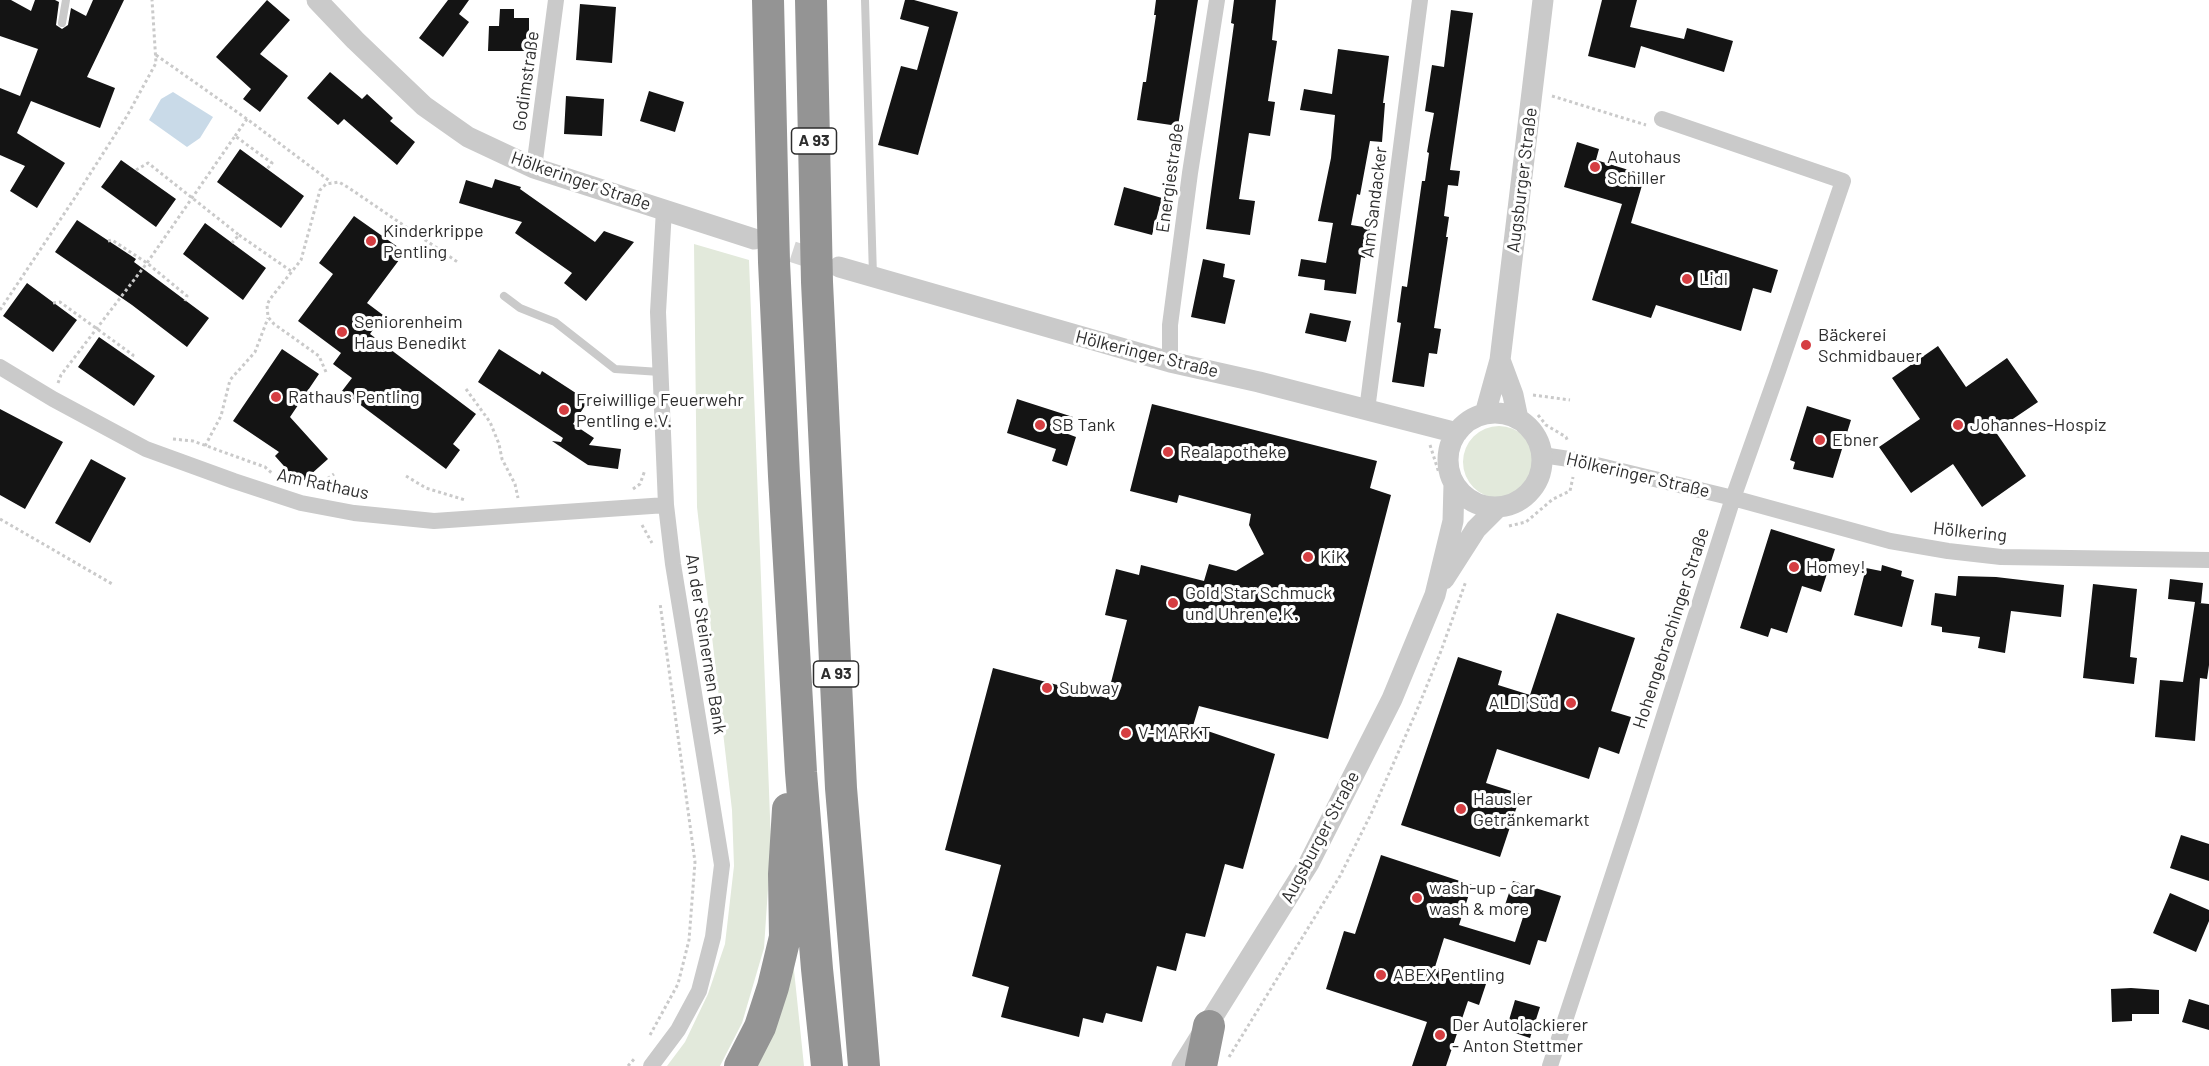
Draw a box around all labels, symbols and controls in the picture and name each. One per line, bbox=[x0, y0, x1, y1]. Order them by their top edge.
street label: Godimstraße bbox=[508, 30, 544, 132]
street label: Augsburger Straße bbox=[1502, 106, 1542, 254]
street label: Energiestraße bbox=[1152, 122, 1188, 234]
road number: A 93 bbox=[792, 128, 836, 154]
street label: Am Sandacker bbox=[1356, 145, 1392, 259]
place label: Autohaus Schiller bbox=[1607, 146, 1681, 188]
street label: Hölkeringer Straße bbox=[508, 147, 654, 215]
marker: Autohaus Schiller bbox=[1588, 160, 1602, 174]
place label: Kinderkrippe Pentling bbox=[383, 220, 484, 262]
marker: Kinderkrippe Pentling bbox=[364, 234, 378, 248]
place label: Lidl bbox=[1699, 268, 1728, 290]
marker: Lidl bbox=[1680, 272, 1694, 286]
place label: Seniorenheim Haus Benedikt bbox=[354, 311, 467, 354]
place label: Bäckerei Schmidbauer bbox=[1818, 324, 1922, 366]
marker: Seniorenheim Haus Benedikt bbox=[335, 325, 349, 339]
street label: Hölkeringer Straße bbox=[1073, 326, 1221, 382]
marker: Bäckerei Schmidbauer bbox=[1799, 338, 1813, 352]
place label: Rathaus Pentling bbox=[288, 386, 420, 408]
place label: Freiwillige Feuerwehr Pentling e.V. bbox=[576, 389, 744, 432]
marker: Rathaus Pentling bbox=[269, 390, 283, 404]
marker: Freiwillige Feuerwehr Pentling e.V. bbox=[557, 403, 571, 417]
place label: SB Tank bbox=[1052, 414, 1115, 436]
place label: Johannes-Hospiz bbox=[1970, 414, 2106, 436]
marker: SB Tank bbox=[1033, 418, 1047, 432]
marker: Johannes-Hospiz bbox=[1951, 418, 1965, 432]
place label: Ebner bbox=[1832, 429, 1878, 451]
marker: Ebner bbox=[1813, 433, 1827, 447]
place label: Realapotheke bbox=[1180, 441, 1287, 463]
marker: Realapotheke bbox=[1161, 445, 1175, 459]
street label: Hölkeringer Straße bbox=[1564, 448, 1712, 502]
street label: Am Rathaus bbox=[275, 464, 371, 504]
street label: Hölkering bbox=[1932, 517, 2008, 547]
street label: Hohengebrachinger Straße bbox=[1628, 525, 1714, 731]
place label: KiK bbox=[1320, 546, 1347, 568]
marker: KiK bbox=[1301, 550, 1315, 564]
street label: An der Steinernen Bank bbox=[681, 552, 731, 736]
place label: Homey! bbox=[1806, 556, 1866, 578]
marker: Homey! bbox=[1787, 560, 1801, 574]
place label: Gold Star Schmuck und Uhren e.K. bbox=[1185, 582, 1332, 624]
marker: Gold Star Schmuck und Uhren e.K. bbox=[1166, 596, 1180, 610]
road number: A 93 bbox=[814, 661, 858, 687]
place label: Subway bbox=[1059, 677, 1119, 699]
marker: Subway bbox=[1040, 681, 1054, 695]
place label: ALDI Süd bbox=[1488, 692, 1559, 714]
marker: ALDI Süd bbox=[1564, 696, 1578, 710]
place label: V-MARKT bbox=[1138, 722, 1211, 744]
marker: V-MARKT bbox=[1119, 726, 1133, 740]
street label: Augsburger Straße bbox=[1276, 767, 1364, 907]
place label: Hausler Getränkemarkt bbox=[1473, 788, 1590, 830]
marker: Hausler Getränkemarkt bbox=[1454, 802, 1468, 816]
place label: wash-up - car wash & more bbox=[1429, 877, 1535, 920]
marker: wash-up - car wash & more bbox=[1410, 891, 1424, 905]
place label: ABEX Pentling bbox=[1393, 964, 1505, 986]
marker: ABEX Pentling bbox=[1374, 968, 1388, 982]
place label: Der Autolackierer - Anton Stettmer bbox=[1452, 1014, 1588, 1056]
marker: Der Autolackierer - Anton Stettmer bbox=[1433, 1028, 1447, 1042]

